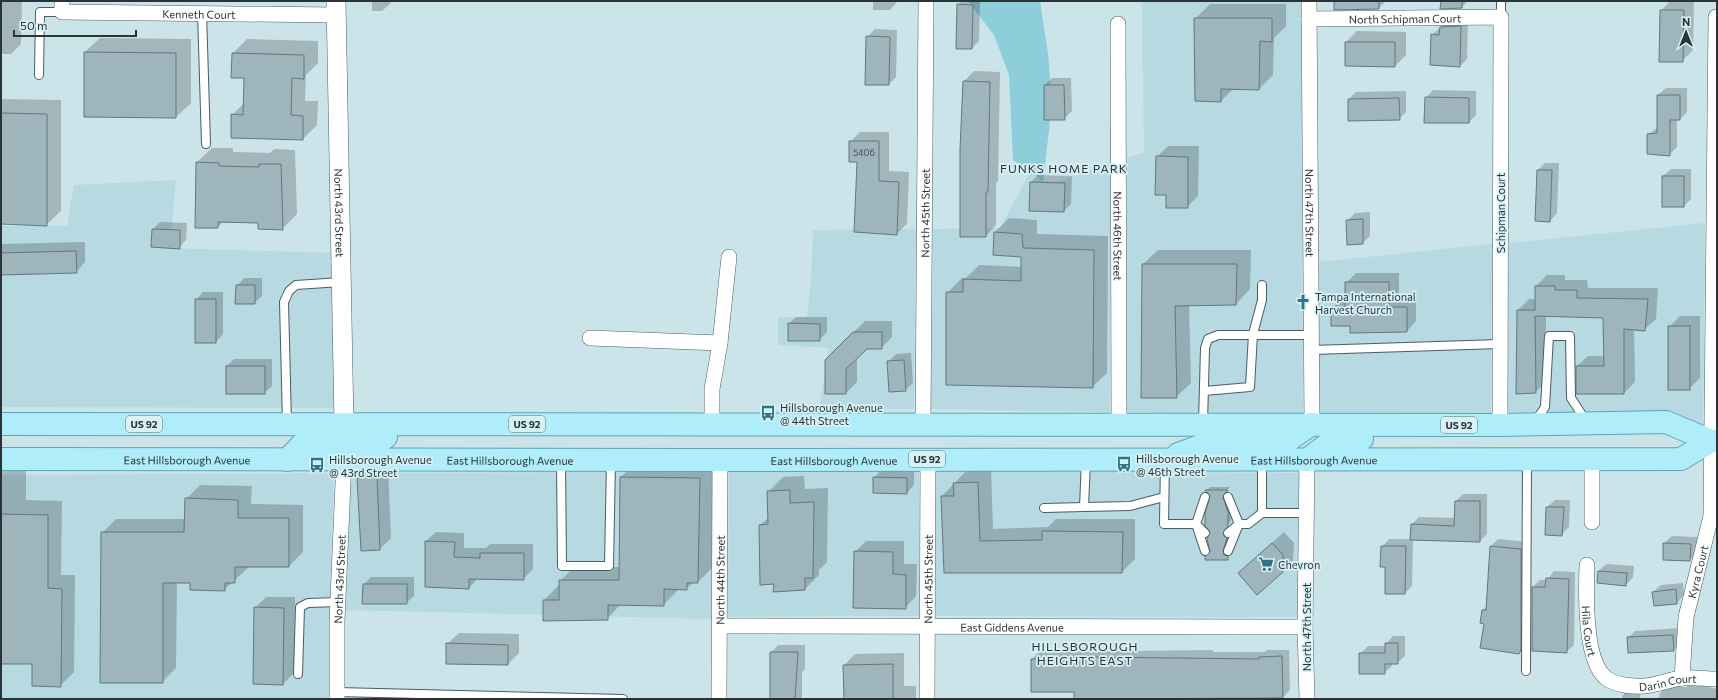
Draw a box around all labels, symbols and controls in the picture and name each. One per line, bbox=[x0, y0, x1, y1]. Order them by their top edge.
street label: Kenneth Court bbox=[162, 7, 236, 20]
street label: North Schipman Court bbox=[1349, 11, 1462, 25]
scale bar bbox=[14, 12, 136, 38]
north arrow bbox=[1666, 12, 1706, 52]
text: N bbox=[1682, 15, 1690, 28]
text: 50 m bbox=[20, 18, 48, 32]
house number: 5406 bbox=[853, 147, 875, 158]
district label: FUNKS HOME PARK bbox=[1000, 161, 1128, 175]
street label: North 43rd Street bbox=[333, 168, 347, 258]
street label: North 45th Street bbox=[918, 168, 931, 258]
street label: North 47th Street bbox=[1304, 169, 1317, 258]
street label: Schipman Court bbox=[1494, 172, 1507, 253]
street label: North 46th Street bbox=[1112, 191, 1125, 281]
place label: Tampa International Harvest Church bbox=[1315, 290, 1416, 316]
church icon: Tampa International Harvest Church bbox=[1294, 293, 1312, 311]
place label: Hillsborough Avenue @ 44th Street bbox=[780, 401, 883, 427]
bus stop icon: Hillsborough Avenue @ 44th Street bbox=[759, 404, 777, 422]
road number: US 92 bbox=[126, 416, 162, 432]
road number: US 92 bbox=[509, 416, 545, 432]
road number: US 92 bbox=[1441, 417, 1477, 433]
road number: US 92 bbox=[909, 451, 945, 467]
place label: Hillsborough Avenue @ 46th Street bbox=[1136, 452, 1239, 478]
street label: East Hillsborough Avenue bbox=[124, 453, 251, 466]
place label: Hillsborough Avenue @ 43rd Street bbox=[329, 453, 432, 479]
street label: East Hillsborough Avenue bbox=[447, 453, 574, 466]
street label: East Hillsborough Avenue bbox=[771, 453, 898, 466]
street label: East Hillsborough Avenue bbox=[1251, 453, 1378, 466]
bus stop icon: Hillsborough Avenue @ 46th Street bbox=[1115, 455, 1133, 473]
bus stop icon: Hillsborough Avenue @ 43rd Street bbox=[308, 456, 326, 474]
street label: North 43rd Street bbox=[330, 534, 347, 624]
street label: North 45th Street bbox=[921, 534, 934, 624]
street label: North 44th Street bbox=[713, 535, 726, 625]
street label: Kyra Court bbox=[1684, 543, 1710, 599]
supermarket icon: Chevron bbox=[1257, 555, 1275, 573]
place label: Chevron bbox=[1278, 558, 1320, 571]
street label: North 47th Street bbox=[1300, 582, 1313, 671]
street label: Hila Court bbox=[1580, 605, 1600, 658]
street label: East Giddens Avenue bbox=[960, 620, 1064, 633]
district label: HILLSBOROUGH HEIGHTS EAST bbox=[1032, 639, 1138, 667]
street label: Darin Court bbox=[1638, 671, 1697, 693]

